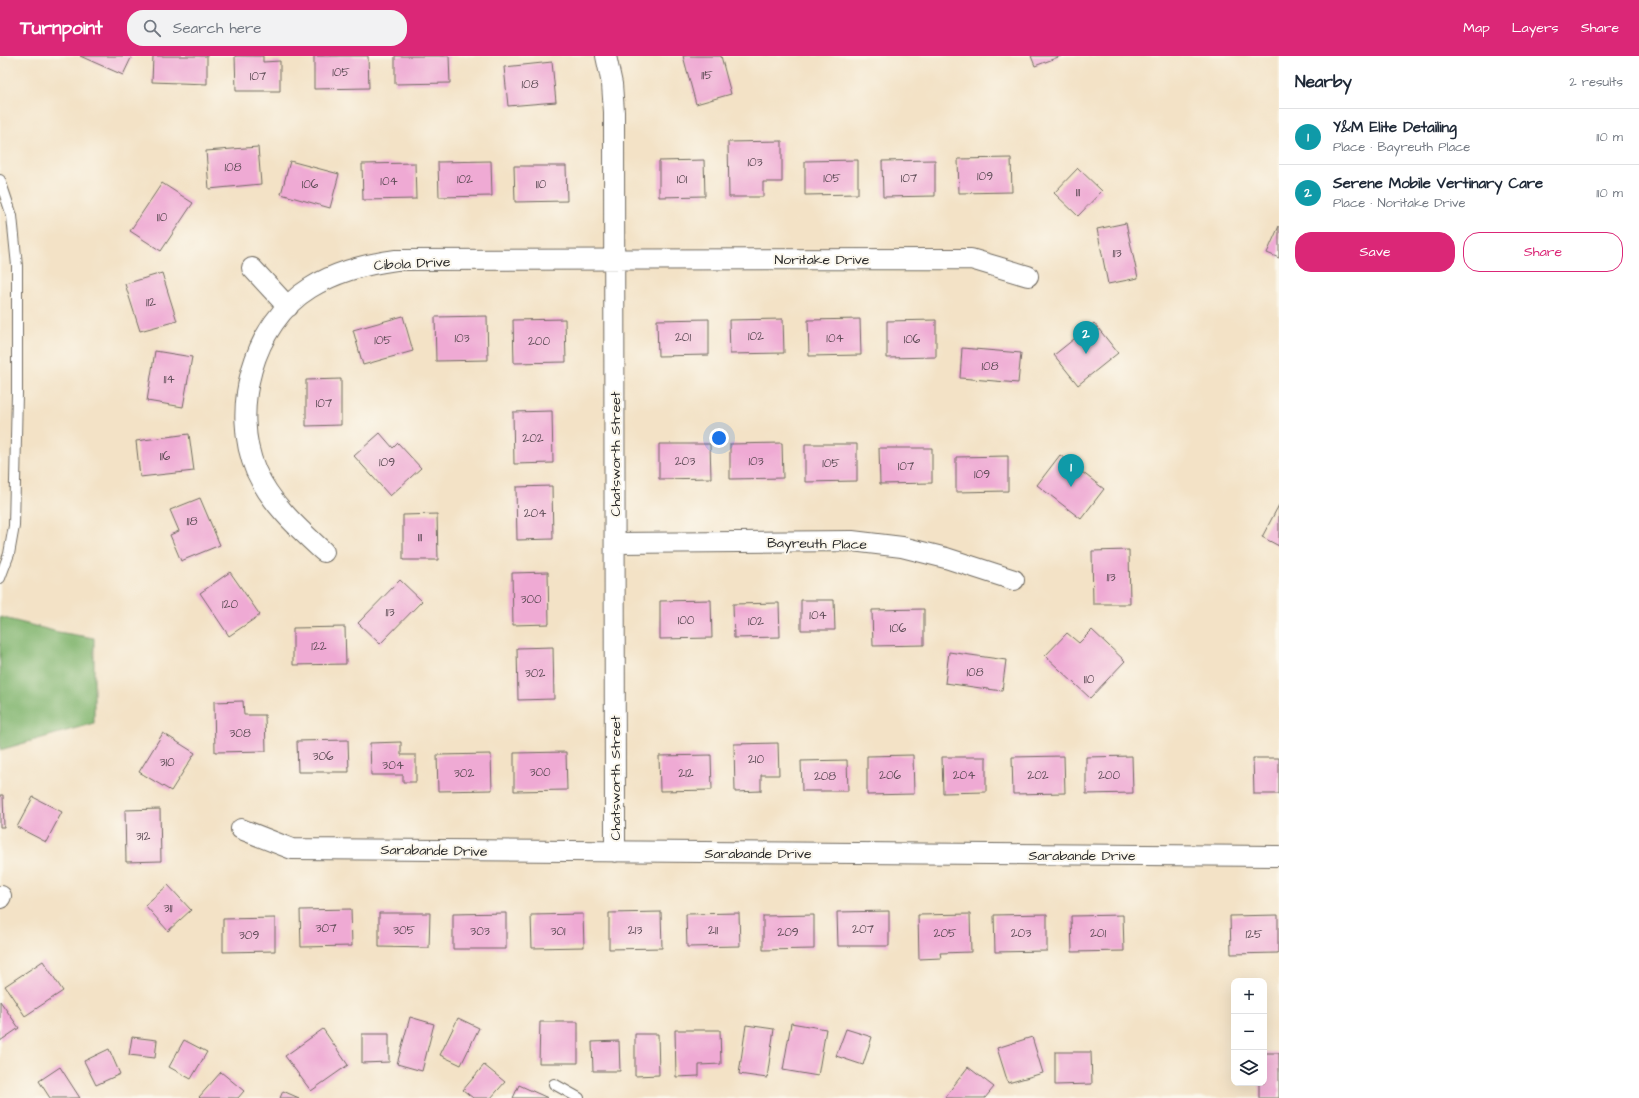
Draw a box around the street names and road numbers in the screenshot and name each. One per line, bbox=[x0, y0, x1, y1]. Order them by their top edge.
street label: Noritake Drive bbox=[775, 250, 870, 270]
street label: Cibola Drive bbox=[373, 252, 451, 276]
street label: Chatsworth Street bbox=[606, 391, 626, 516]
street label: Bayreuth Place bbox=[767, 533, 868, 555]
street label: Chatsworth Street bbox=[606, 715, 626, 840]
street label: Sarabande Drive bbox=[380, 840, 488, 862]
street label: Sarabande Drive bbox=[704, 844, 812, 864]
street label: Sarabande Drive bbox=[1028, 846, 1136, 866]

